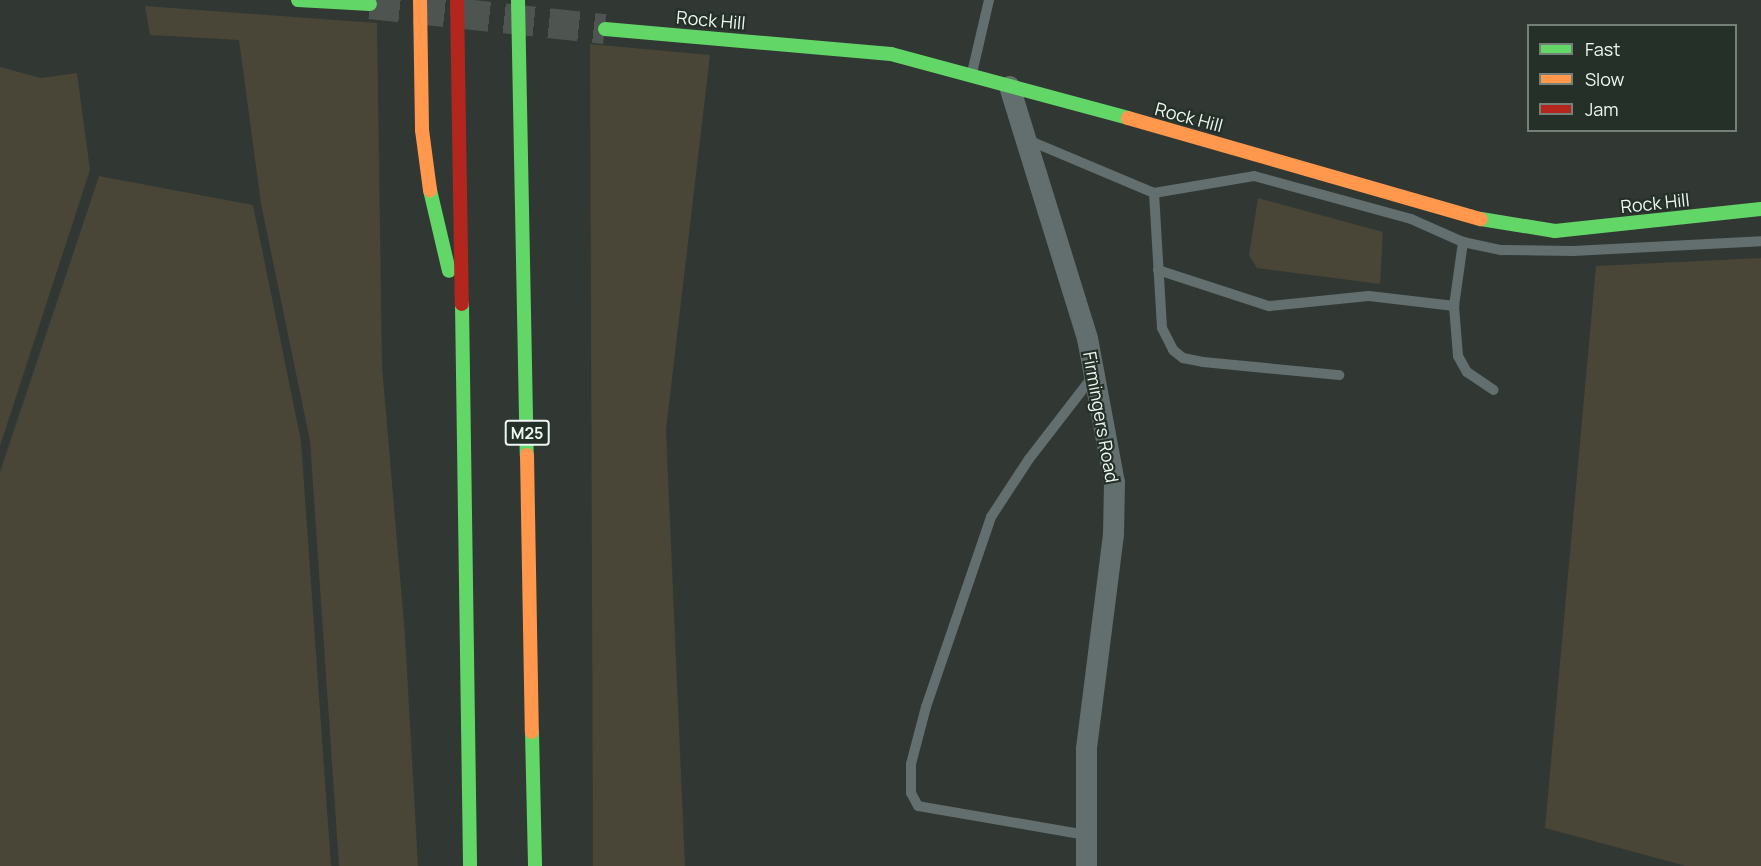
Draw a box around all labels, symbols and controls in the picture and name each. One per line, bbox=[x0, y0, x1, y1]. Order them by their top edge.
street label: Rock Hill bbox=[675, 6, 747, 34]
legend bbox=[1527, 24, 1737, 132]
text: Fast bbox=[1585, 37, 1620, 61]
text: Slow bbox=[1585, 67, 1624, 91]
text: Jam bbox=[1585, 97, 1619, 121]
street label: Rock Hill bbox=[1153, 98, 1225, 136]
street label: Rock Hill bbox=[1619, 189, 1691, 217]
street label: Firmingers Road bbox=[1079, 350, 1123, 484]
road number: M25 bbox=[504, 420, 550, 446]

